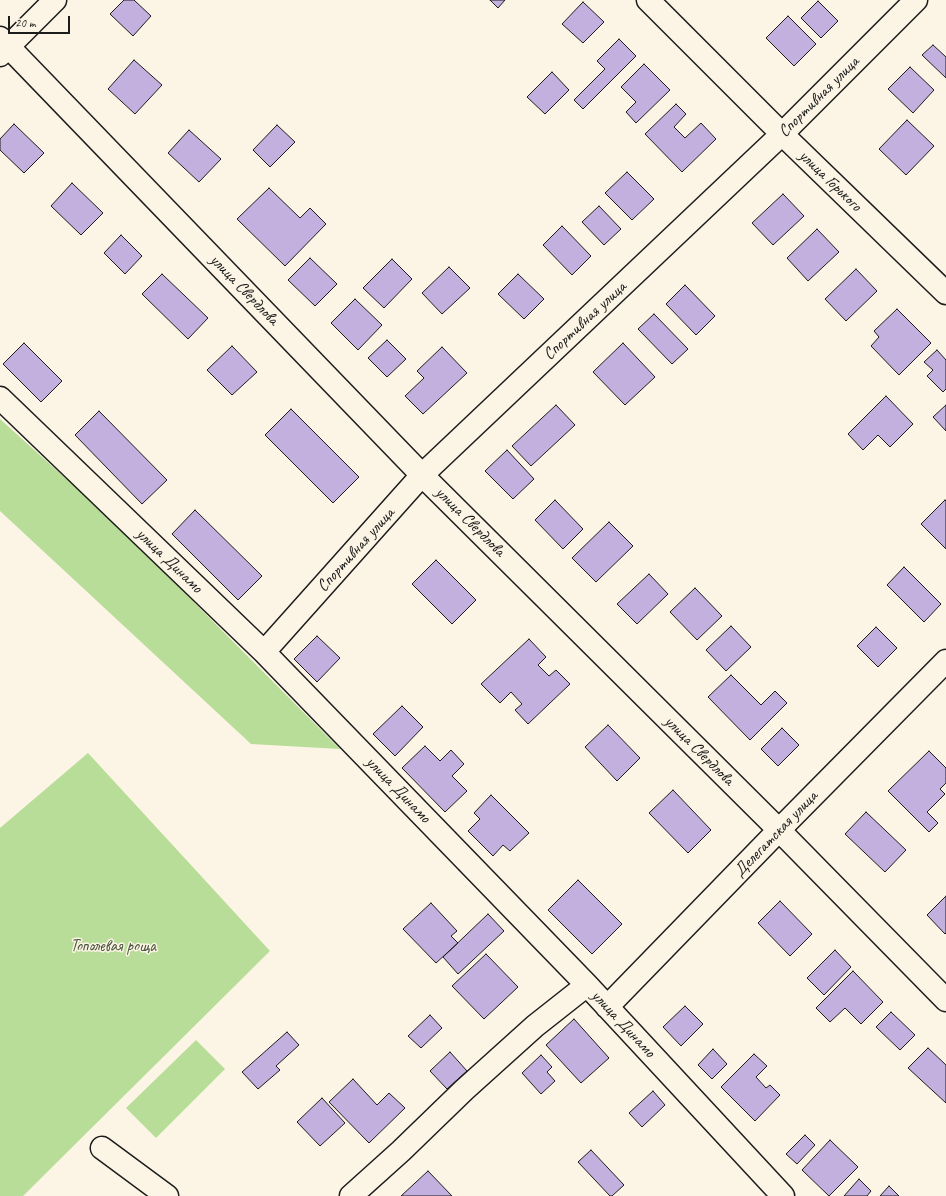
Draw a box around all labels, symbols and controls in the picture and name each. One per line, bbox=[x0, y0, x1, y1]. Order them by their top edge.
scale bar bbox=[10, 8, 72, 34]
text: 20 m bbox=[15, 15, 35, 31]
street label: Спортивная улица bbox=[774, 52, 864, 142]
street label: улица Горького bbox=[794, 146, 866, 216]
street label: улица Свердлова bbox=[205, 250, 283, 330]
street label: Спортивная улица bbox=[539, 277, 631, 365]
street label: улица Свердлова bbox=[431, 483, 509, 561]
street label: Спортивная улица bbox=[313, 504, 399, 596]
street label: улица Динамо bbox=[131, 524, 207, 598]
street label: улица Свердлова bbox=[660, 712, 738, 790]
street label: улица Динамо bbox=[361, 752, 435, 828]
street label: Делегатская улица bbox=[730, 787, 822, 881]
park label: Тополевая роща bbox=[70, 937, 156, 957]
street label: улица Динамо bbox=[587, 986, 659, 1062]

